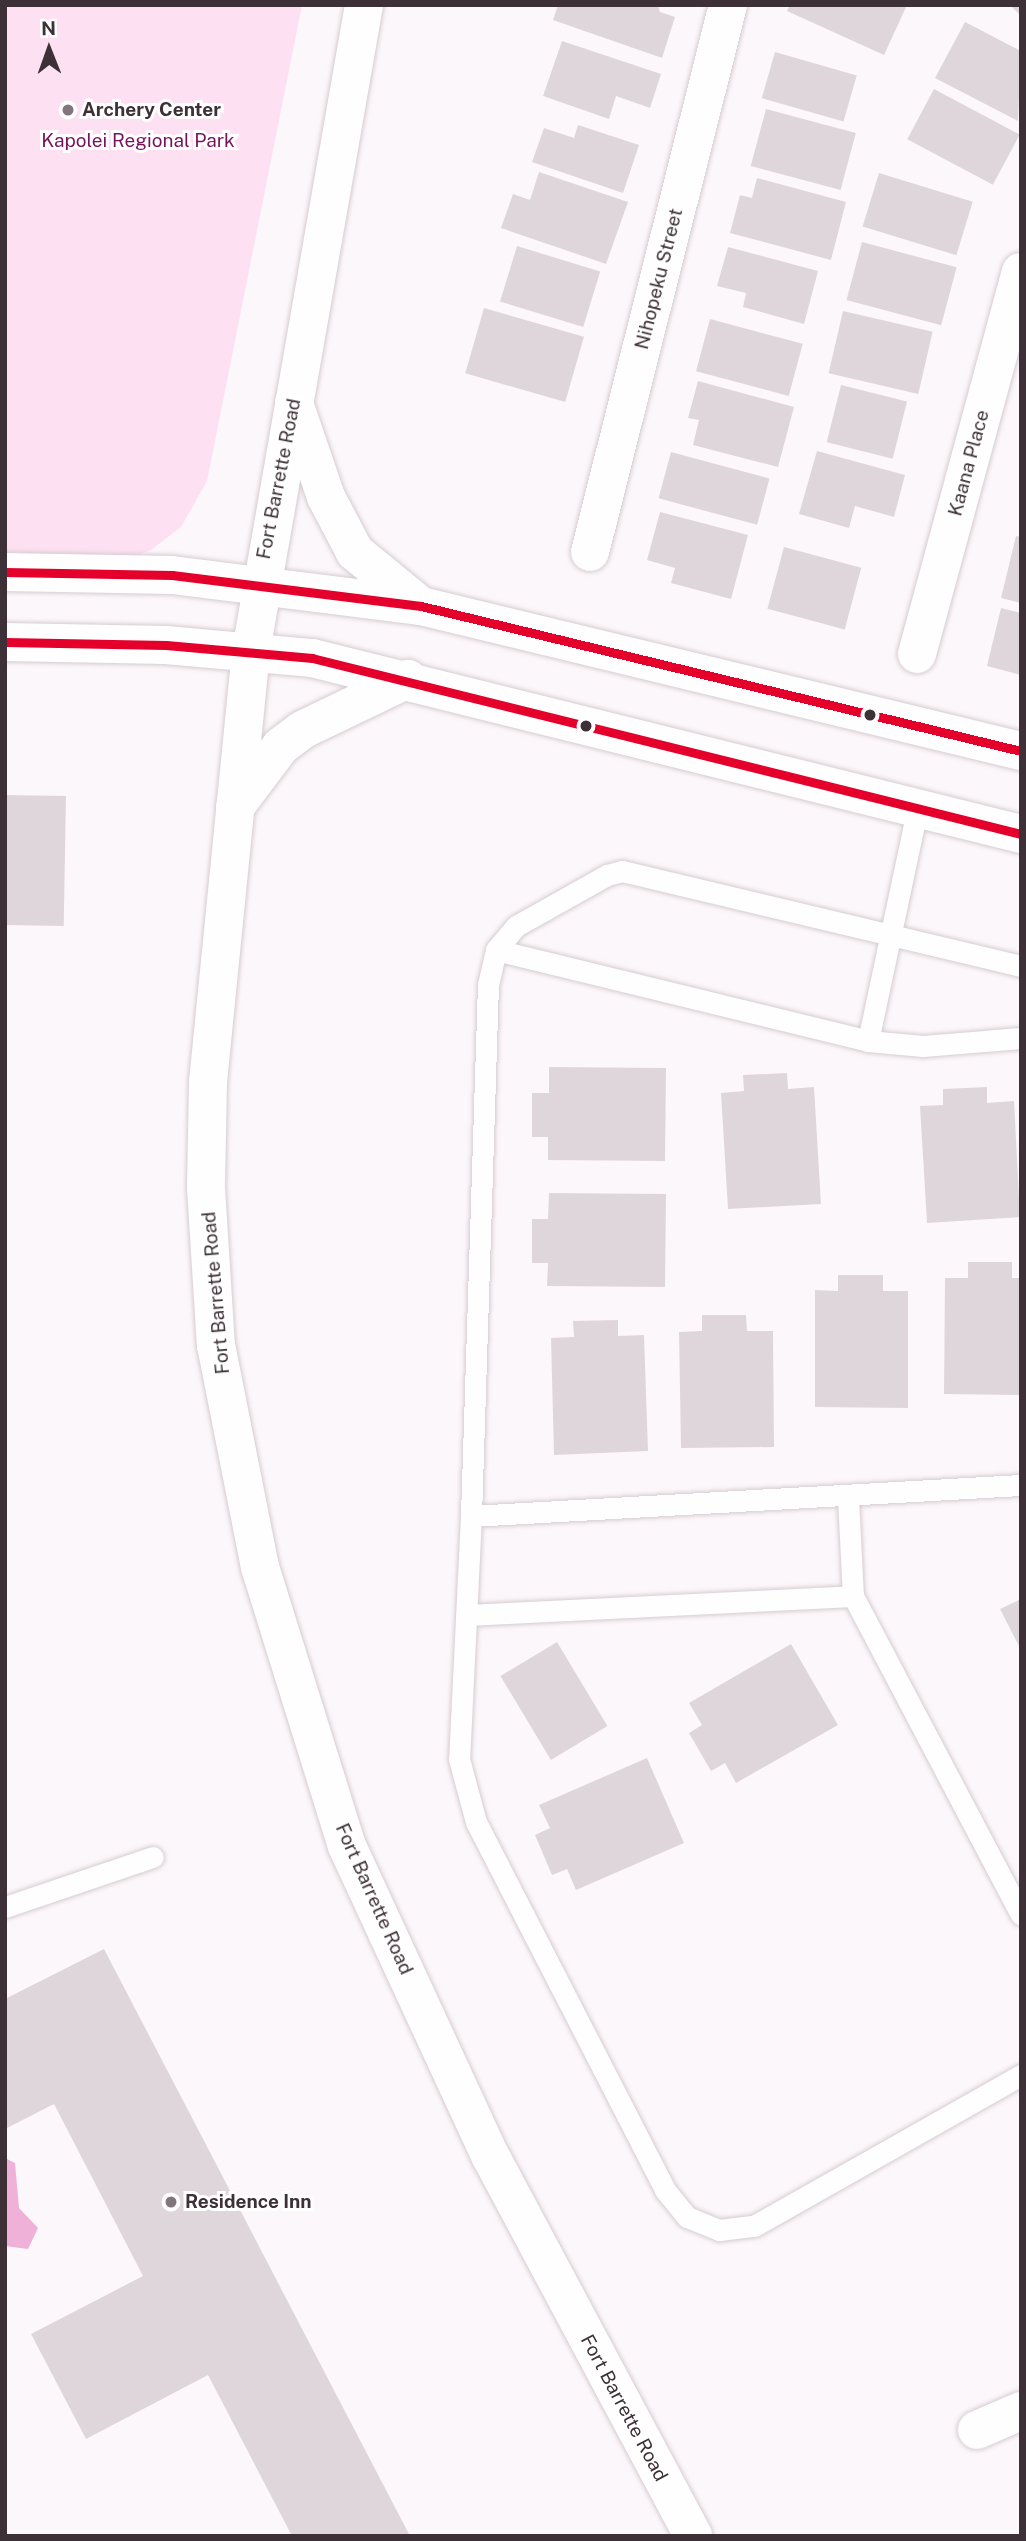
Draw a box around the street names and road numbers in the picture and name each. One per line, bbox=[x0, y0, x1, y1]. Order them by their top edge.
street label: Nihopeku Street bbox=[630, 206, 688, 352]
street label: Fort Barrette Road bbox=[252, 397, 306, 561]
street label: Kaana Place bbox=[944, 407, 994, 519]
street label: Fort Barrette Road bbox=[198, 1211, 234, 1375]
street label: Fort Barrette Road bbox=[330, 1820, 418, 1978]
street label: Fort Barrette Road bbox=[576, 2331, 672, 2485]

